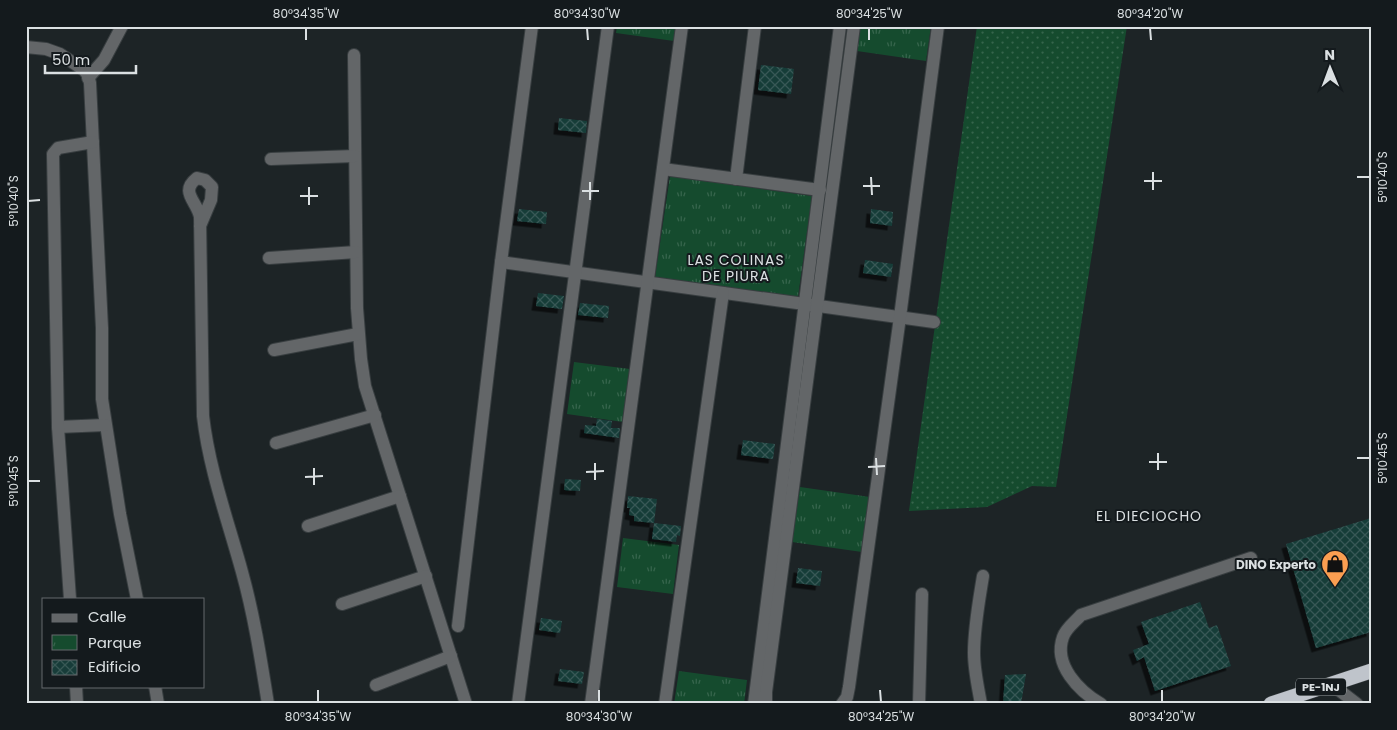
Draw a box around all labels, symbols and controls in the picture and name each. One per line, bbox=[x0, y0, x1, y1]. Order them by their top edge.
text: 80°34'35"W bbox=[273, 5, 339, 22]
text: 80°34'30"W bbox=[554, 5, 620, 22]
text: 80°34'25"W bbox=[836, 5, 902, 22]
text: 80°34'20"W bbox=[1117, 5, 1183, 22]
scale bar bbox=[45, 42, 136, 74]
north arrow bbox=[1304, 42, 1354, 92]
text: N bbox=[1324, 45, 1335, 65]
text: 50 m bbox=[52, 49, 90, 70]
text: 5°10'40"S bbox=[1374, 151, 1391, 203]
text: 5°10'40"S bbox=[5, 175, 22, 227]
district label: LAS COLINAS DE PIURA bbox=[687, 250, 785, 286]
text: 5°10'45"S bbox=[1374, 432, 1391, 484]
text: 5°10'45"S bbox=[5, 455, 22, 507]
district label: EL DIECIOCHO bbox=[1096, 506, 1202, 526]
shop icon: DINO Experto bbox=[1320, 549, 1350, 588]
place label: DINO Experto bbox=[1236, 556, 1316, 573]
legend bbox=[42, 598, 205, 688]
text: Calle bbox=[88, 606, 126, 627]
text: Parque bbox=[88, 632, 141, 653]
text: Edificio bbox=[88, 656, 141, 677]
road number: PE-1NJ bbox=[1296, 679, 1346, 696]
text: 80°34'35"W bbox=[285, 708, 351, 725]
text: 80°34'30"W bbox=[566, 708, 632, 725]
text: 80°34'25"W bbox=[848, 708, 914, 725]
text: 80°34'20"W bbox=[1129, 708, 1195, 725]

